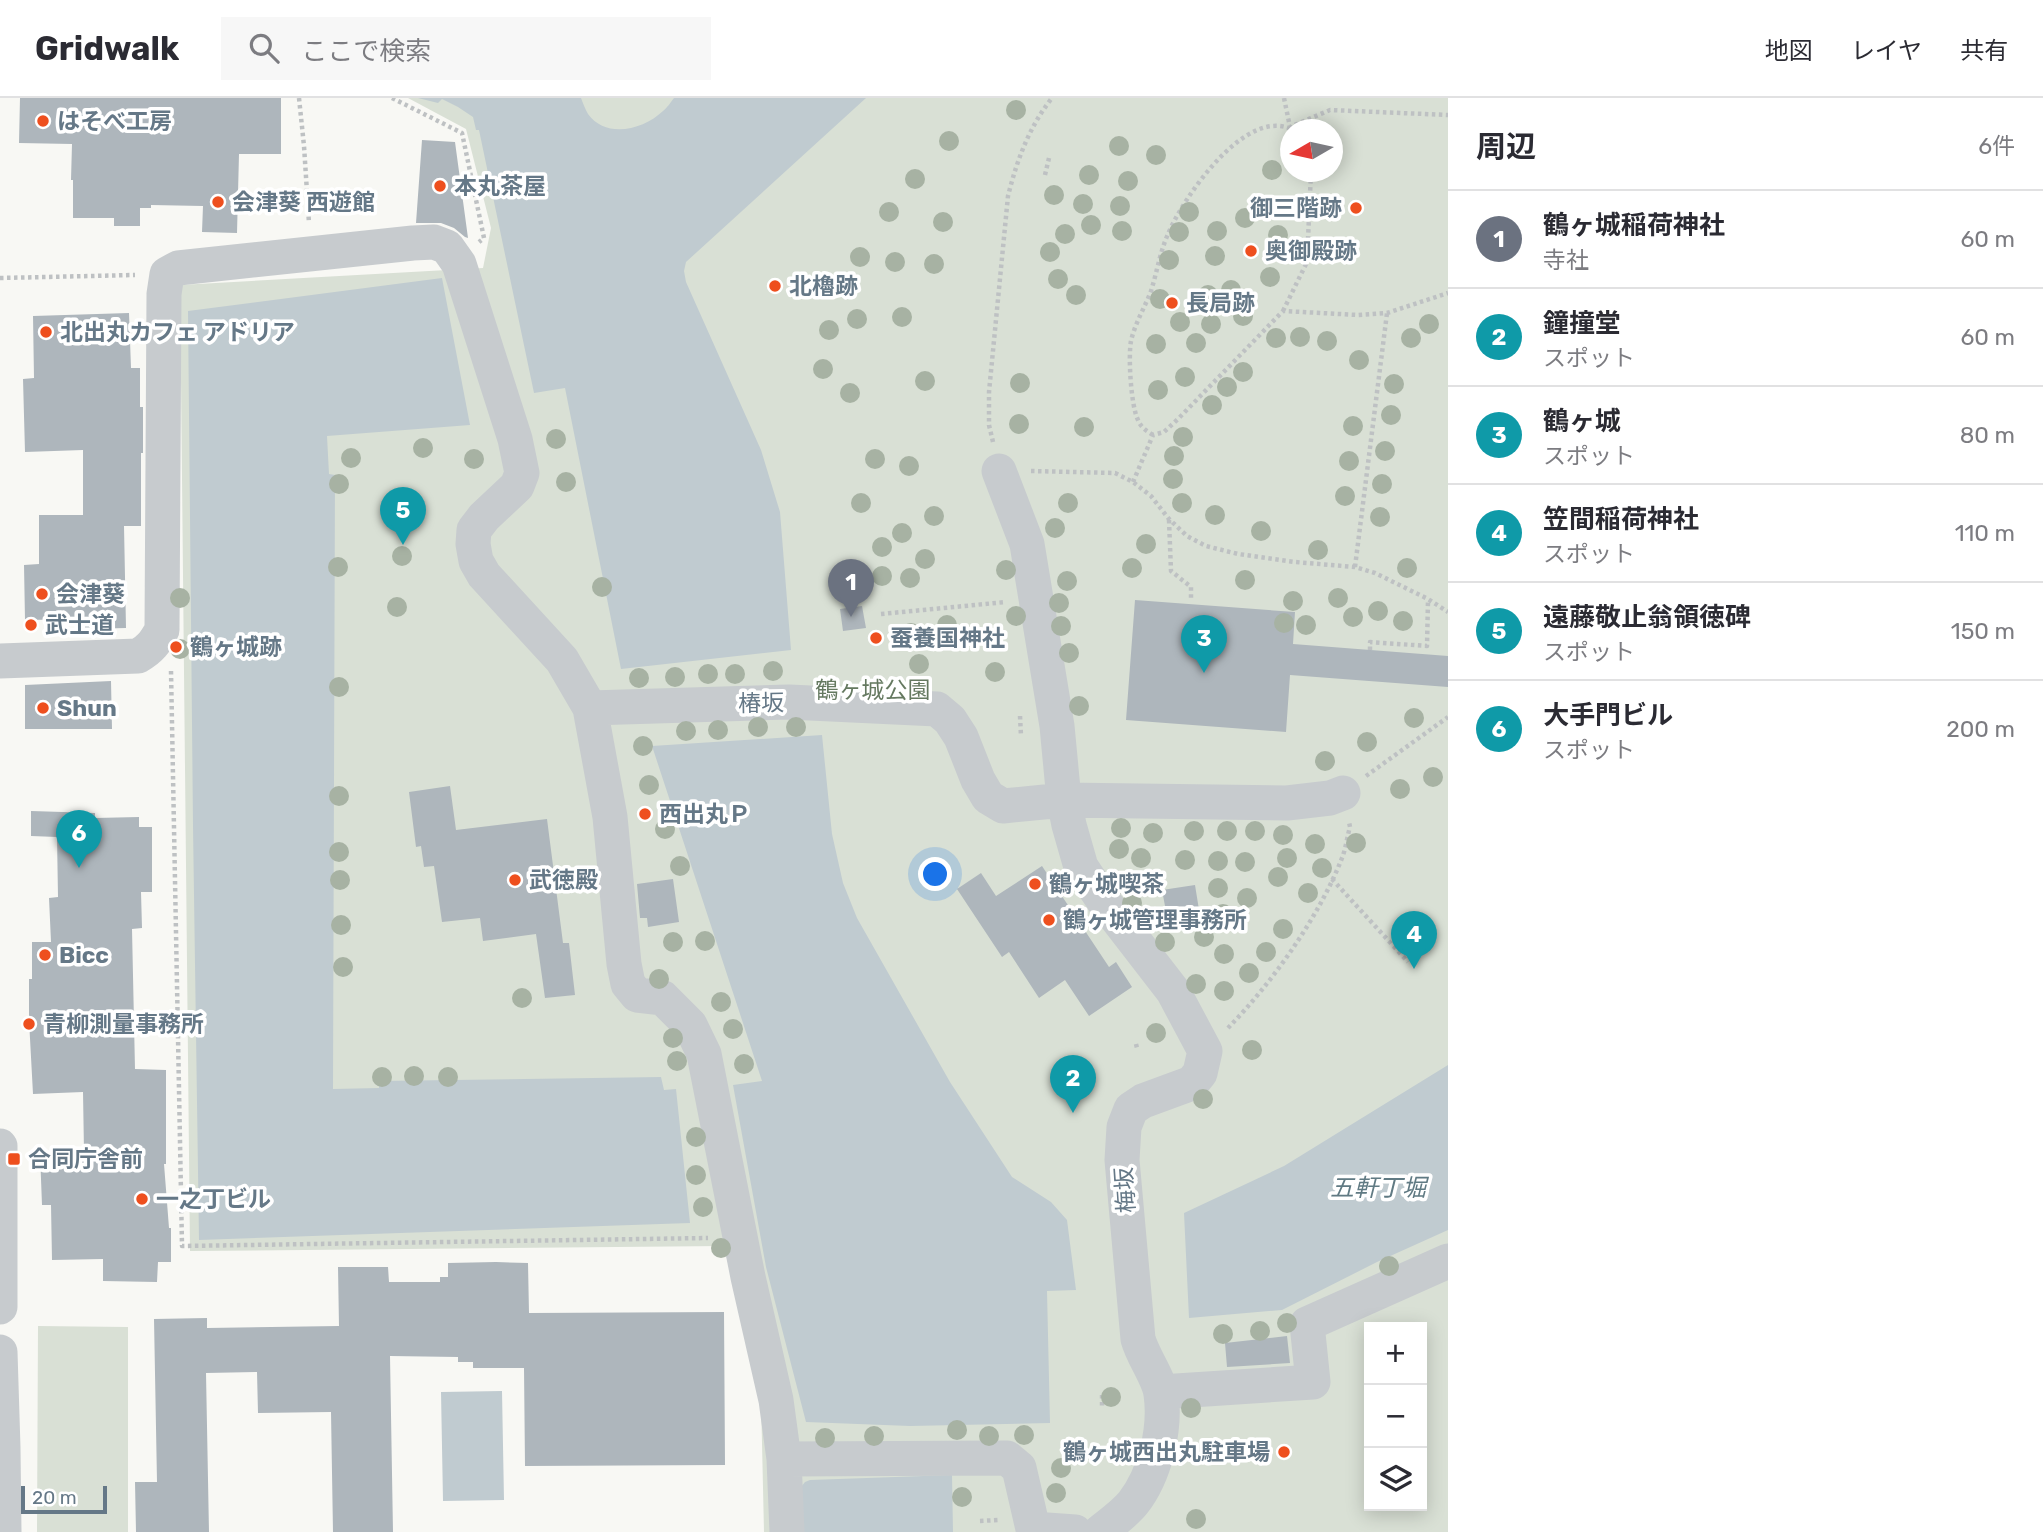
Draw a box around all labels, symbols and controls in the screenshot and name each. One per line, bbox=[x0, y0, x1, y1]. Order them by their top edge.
search box bbox=[221, 17, 711, 80]
text: Gridwalk bbox=[35, 29, 179, 68]
icon: search bbox=[245, 29, 283, 67]
text: ここで検索 bbox=[301, 36, 431, 67]
text: 地図 bbox=[1765, 37, 1813, 65]
text: レイヤ bbox=[1851, 37, 1922, 65]
text: 共有 bbox=[1960, 37, 2008, 65]
place label: はそべ工房 bbox=[57, 107, 172, 135]
marker: はそべ工房 bbox=[35, 113, 51, 129]
north arrow bbox=[1280, 119, 1343, 182]
text: 周辺 bbox=[1476, 129, 1536, 165]
text: 6件 bbox=[1978, 132, 2015, 160]
place label: 本丸茶屋 bbox=[454, 172, 546, 200]
marker: 本丸茶屋 bbox=[432, 178, 448, 194]
place label: 会津葵 西遊館 bbox=[232, 188, 375, 216]
marker: 会津葵 西遊館 bbox=[210, 194, 226, 210]
place label: 御三階跡 bbox=[1250, 194, 1342, 222]
marker: 御三階跡 bbox=[1348, 200, 1364, 216]
text: 鶴ヶ城稲荷神社 bbox=[1543, 210, 1725, 241]
text: 1 bbox=[1493, 225, 1505, 253]
text: 60 m bbox=[1960, 225, 2015, 253]
place label: 奥御殿跡 bbox=[1265, 237, 1357, 265]
marker: 奥御殿跡 bbox=[1243, 243, 1259, 259]
text: 寺社 bbox=[1543, 246, 1589, 274]
place label: 北櫓跡 bbox=[789, 272, 858, 300]
marker: 北櫓跡 bbox=[767, 278, 783, 294]
place label: 長局跡 bbox=[1186, 289, 1255, 317]
marker: 長局跡 bbox=[1164, 295, 1180, 311]
text: 鐘撞堂 bbox=[1543, 308, 1621, 339]
place label: 北出丸カフェ アドリア bbox=[60, 318, 295, 346]
text: 2 bbox=[1492, 323, 1506, 351]
text: 60 m bbox=[1960, 323, 2015, 351]
marker: 北出丸カフェ アドリア bbox=[38, 324, 54, 340]
text: スポット bbox=[1543, 344, 1635, 372]
text: 鶴ヶ城 bbox=[1543, 406, 1621, 437]
text: 3 bbox=[1491, 421, 1507, 449]
text: 80 m bbox=[1960, 421, 2015, 449]
text: スポット bbox=[1543, 442, 1635, 470]
pin: 5 bbox=[380, 487, 426, 545]
text: 笠間稲荷神社 bbox=[1543, 504, 1699, 535]
text: 4 bbox=[1491, 519, 1507, 547]
text: 110 m bbox=[1955, 519, 2015, 547]
text: スポット bbox=[1543, 540, 1635, 568]
pin: 1 bbox=[828, 559, 874, 617]
place label: 会津葵 bbox=[56, 580, 125, 608]
marker: 会津葵 bbox=[34, 586, 50, 602]
text: 遠藤敬止翁領徳碑 bbox=[1543, 602, 1751, 633]
place label: 武士道 bbox=[45, 611, 114, 639]
pin: 3 bbox=[1181, 615, 1227, 673]
marker: 武士道 bbox=[23, 617, 39, 633]
text: 5 bbox=[1492, 617, 1506, 645]
text: 150 m bbox=[1951, 617, 2015, 645]
place label: 蚕養国神社 bbox=[890, 624, 1005, 652]
marker: 蚕養国神社 bbox=[868, 630, 884, 646]
place label: 鶴ヶ城跡 bbox=[190, 633, 282, 661]
text: スポット bbox=[1543, 638, 1635, 666]
marker: 鶴ヶ城跡 bbox=[168, 639, 184, 655]
park label: 鶴ヶ城公園 bbox=[816, 676, 931, 704]
street label: 椿坂 bbox=[738, 689, 784, 717]
place label: Shun bbox=[57, 694, 117, 722]
marker: Shun bbox=[35, 700, 51, 716]
text: 大手門ビル bbox=[1543, 700, 1673, 731]
text: 6 bbox=[1492, 715, 1506, 743]
text: 200 m bbox=[1946, 715, 2015, 743]
text: スポット bbox=[1543, 736, 1635, 764]
place label: 西出丸Ｐ bbox=[659, 800, 751, 828]
marker: 西出丸Ｐ bbox=[637, 806, 653, 822]
pin: 6 bbox=[56, 810, 102, 868]
your location bbox=[918, 857, 952, 891]
place label: 武徳殿 bbox=[529, 866, 598, 894]
place label: 鶴ヶ城喫茶 bbox=[1049, 870, 1164, 898]
marker: 武徳殿 bbox=[507, 872, 523, 888]
marker: 鶴ヶ城喫茶 bbox=[1027, 876, 1043, 892]
place label: 鶴ヶ城管理事務所 bbox=[1063, 906, 1247, 934]
pin: 4 bbox=[1391, 911, 1437, 969]
marker: 鶴ヶ城管理事務所 bbox=[1041, 912, 1057, 928]
place label: Bicc bbox=[59, 941, 109, 969]
marker: Bicc bbox=[37, 947, 53, 963]
place label: 青柳測量事務所 bbox=[43, 1010, 204, 1038]
marker: 青柳測量事務所 bbox=[21, 1016, 37, 1032]
pin: 2 bbox=[1050, 1055, 1096, 1113]
place label: 合同庁舎前 bbox=[28, 1145, 143, 1173]
marker: 合同庁舎前 bbox=[6, 1151, 22, 1167]
street label: 梅坂 bbox=[1109, 1166, 1141, 1214]
water label: 五軒丁堀 bbox=[1330, 1174, 1430, 1202]
place label: 一之丁ビル bbox=[156, 1185, 271, 1213]
marker: 一之丁ビル bbox=[134, 1191, 150, 1207]
map controls bbox=[1364, 1322, 1427, 1511]
button: + bbox=[1364, 1322, 1427, 1385]
button: − bbox=[1364, 1385, 1427, 1448]
place label: 鶴ヶ城西出丸駐車場 bbox=[1063, 1438, 1270, 1466]
marker: 鶴ヶ城西出丸駐車場 bbox=[1276, 1444, 1292, 1460]
button: layers bbox=[1364, 1448, 1427, 1511]
scale bar bbox=[21, 1483, 107, 1515]
text: 20 m bbox=[32, 1486, 77, 1509]

